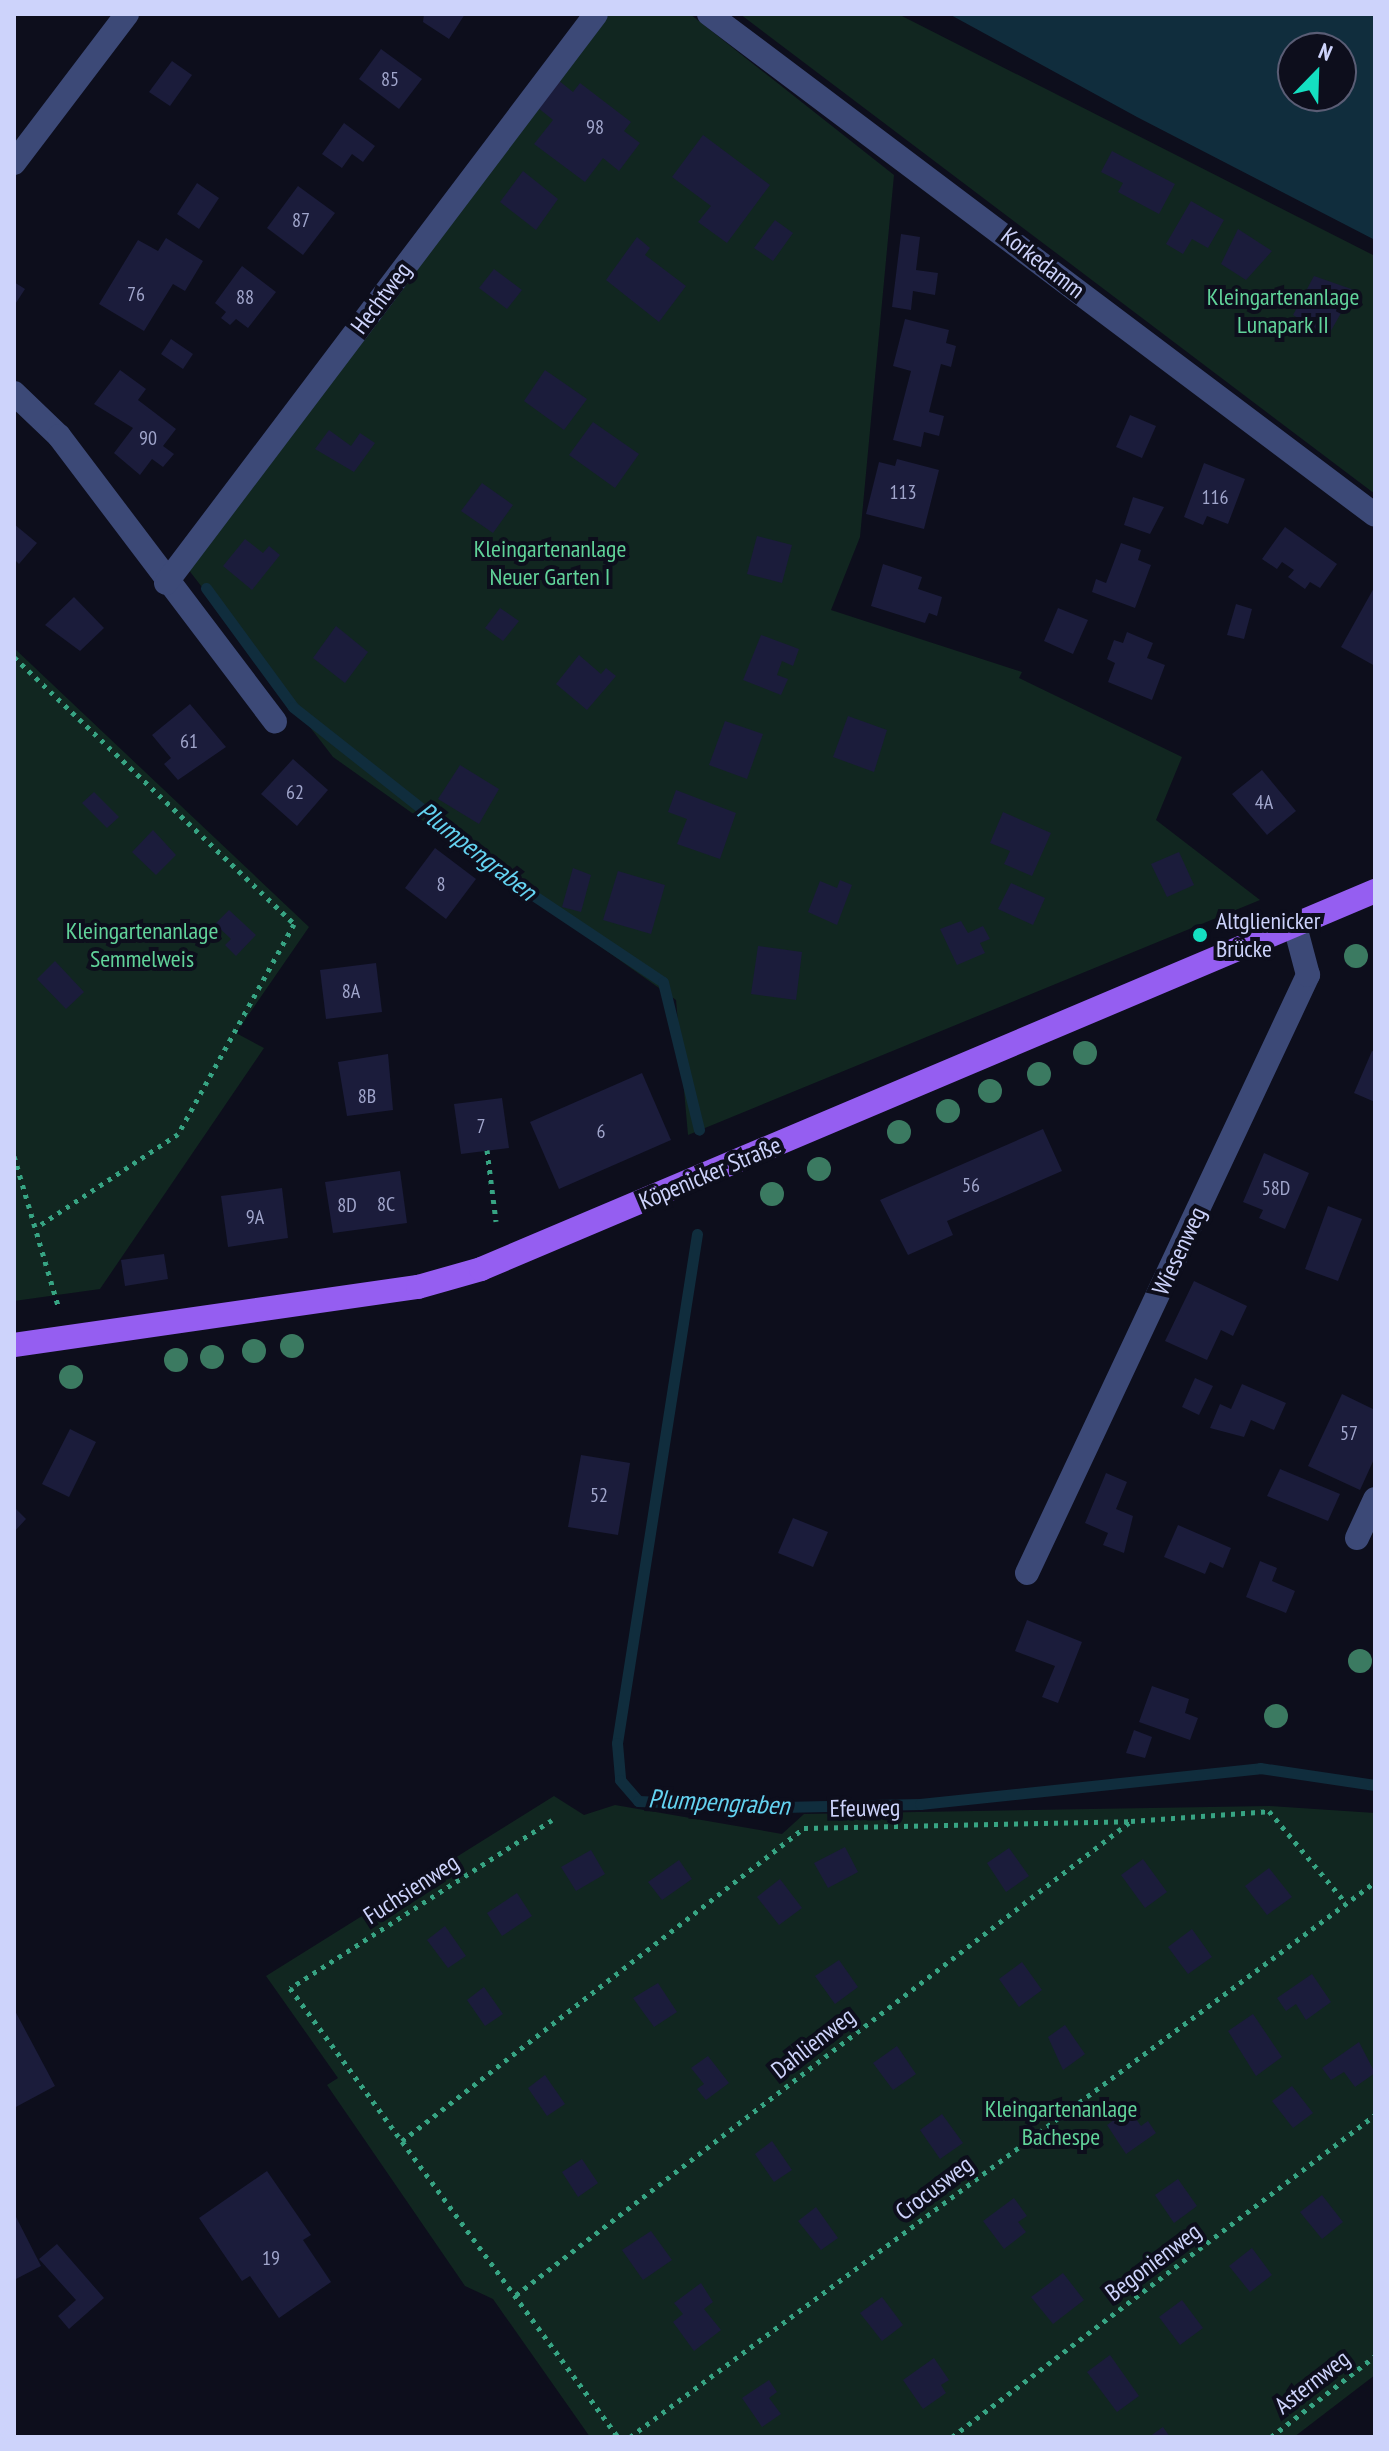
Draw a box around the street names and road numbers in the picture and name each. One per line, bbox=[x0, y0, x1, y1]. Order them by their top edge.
street label: Korkedamm bbox=[995, 221, 1091, 305]
street label: Hechtweg bbox=[345, 256, 417, 340]
street label: Köpenicker Straße bbox=[635, 1130, 785, 1216]
street label: Wiesenweg bbox=[1146, 1202, 1212, 1300]
street label: Efeuweg bbox=[829, 1793, 901, 1823]
street label: Fuchsienweg bbox=[358, 1848, 464, 1930]
street label: Dahlienweg bbox=[766, 2001, 860, 2085]
street label: Crocusweg bbox=[890, 2150, 978, 2226]
street label: Begonienweg bbox=[1100, 2217, 1206, 2307]
street label: Asternweg bbox=[1269, 2344, 1355, 2420]

